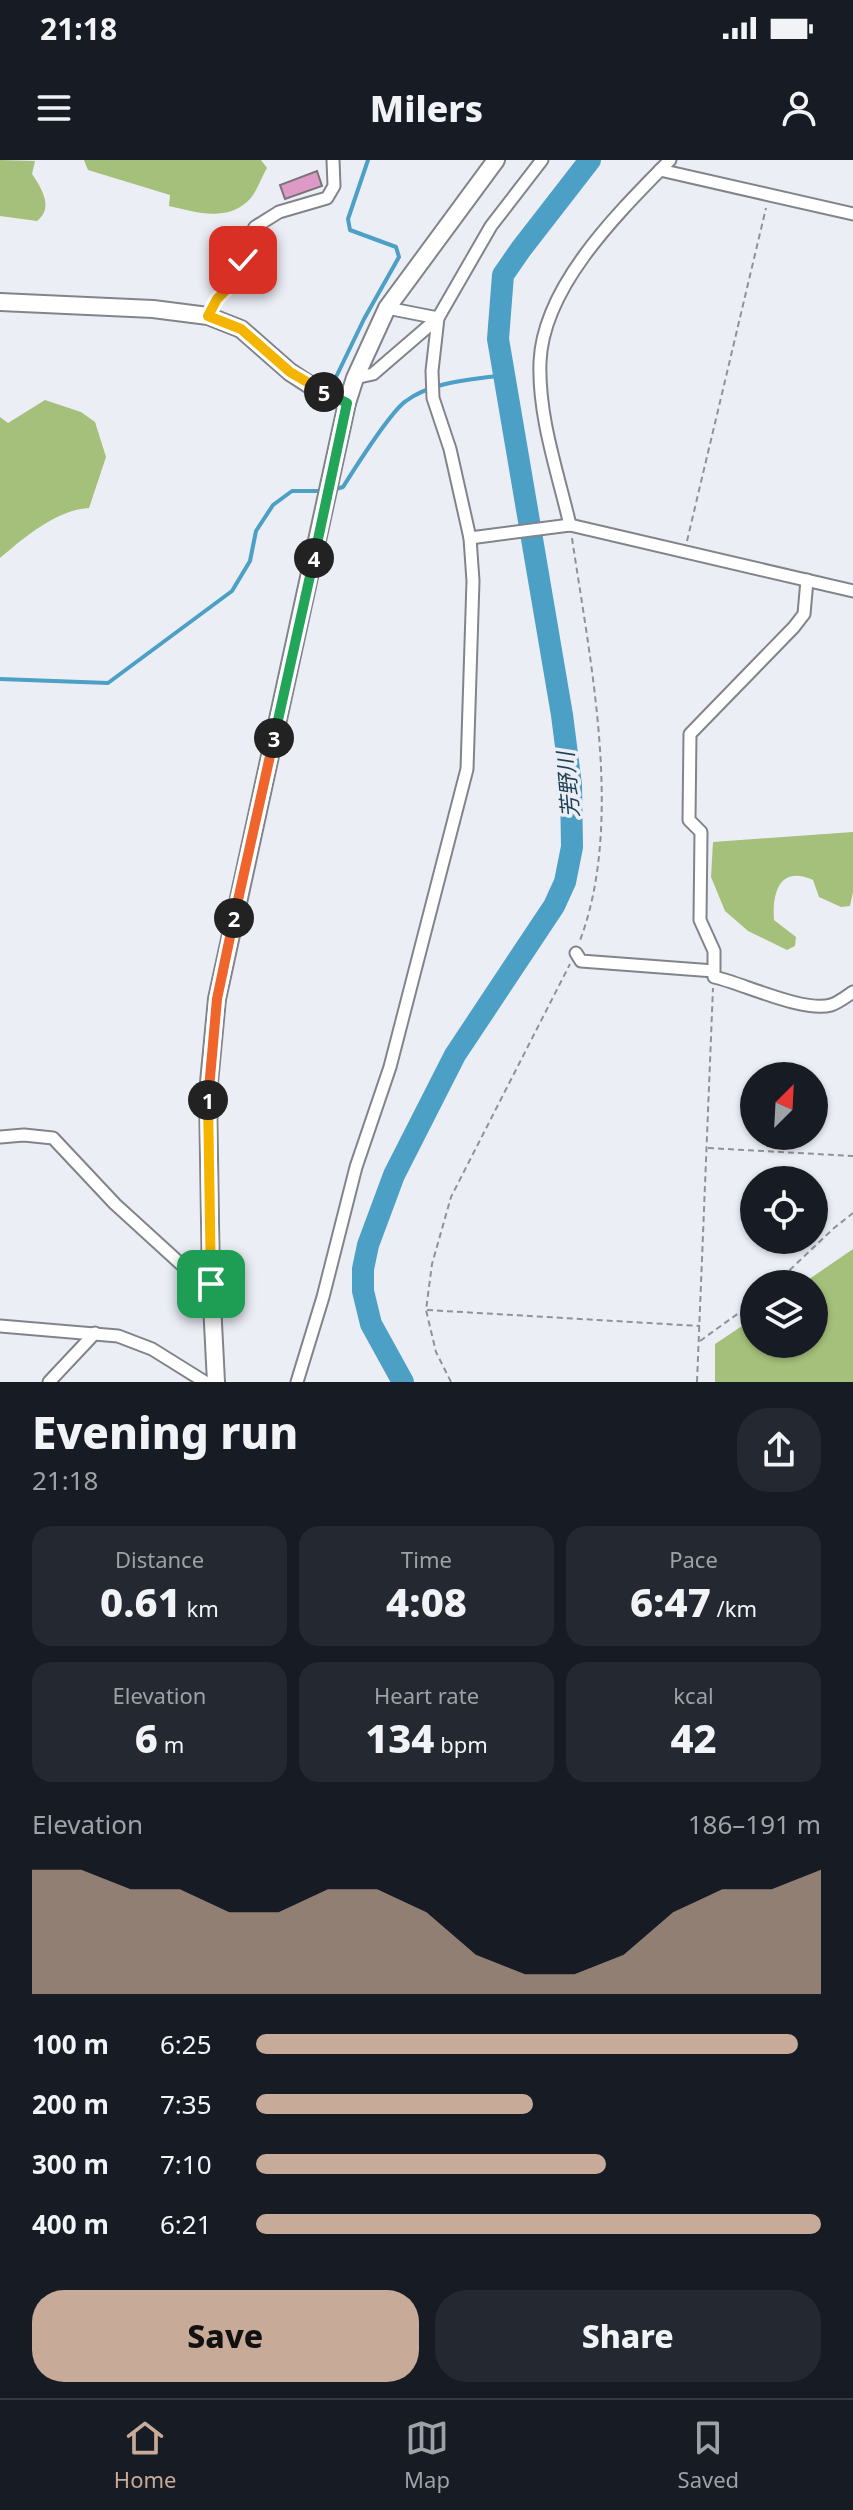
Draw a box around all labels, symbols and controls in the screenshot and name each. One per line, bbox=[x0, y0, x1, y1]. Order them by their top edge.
text: 21:18 bbox=[40, 8, 117, 49]
text: Milers bbox=[370, 84, 483, 133]
icon: menu bbox=[32, 86, 76, 130]
icon: person bbox=[777, 86, 821, 130]
pin bbox=[209, 226, 277, 294]
icon: check bbox=[221, 238, 265, 282]
pin: 5 bbox=[304, 372, 344, 412]
text: 5 bbox=[318, 377, 330, 407]
pin: 4 bbox=[294, 538, 334, 578]
text: 4 bbox=[308, 543, 320, 573]
pin: 3 bbox=[254, 718, 294, 758]
text: 3 bbox=[268, 723, 280, 753]
water label: 芳野川 bbox=[549, 749, 585, 819]
pin: 2 bbox=[214, 898, 254, 938]
text: 2 bbox=[228, 903, 240, 933]
north arrow bbox=[740, 1062, 828, 1150]
map controls bbox=[740, 1062, 828, 1358]
pin: 1 bbox=[188, 1080, 228, 1120]
text: 1 bbox=[202, 1085, 214, 1115]
button: locate bbox=[740, 1166, 828, 1254]
pin bbox=[177, 1250, 245, 1318]
icon: arrive bbox=[189, 1262, 233, 1306]
button: layers bbox=[740, 1270, 828, 1358]
text: Evening run bbox=[32, 1402, 298, 1462]
button: share bbox=[737, 1408, 821, 1492]
text: 21:18 bbox=[32, 1462, 98, 1498]
text: Distance bbox=[115, 1544, 204, 1574]
text: Time bbox=[401, 1544, 452, 1574]
text: Pace bbox=[669, 1544, 718, 1574]
text: 0.61 bbox=[100, 1574, 181, 1629]
text: 4:08 bbox=[386, 1574, 467, 1629]
text: 6:47 bbox=[630, 1574, 711, 1629]
text: km bbox=[181, 1593, 219, 1623]
text: /km bbox=[711, 1593, 757, 1623]
text: Elevation bbox=[113, 1680, 206, 1710]
text: Heart rate bbox=[374, 1680, 479, 1710]
text: kcal bbox=[673, 1680, 714, 1710]
text: 6 bbox=[135, 1710, 158, 1765]
text: 134 bbox=[365, 1710, 435, 1765]
text: 42 bbox=[670, 1710, 717, 1765]
text: m bbox=[158, 1729, 184, 1759]
text: bpm bbox=[435, 1729, 488, 1759]
text: Elevation bbox=[32, 1806, 143, 1842]
text: 186–191 m bbox=[688, 1806, 821, 1842]
text: 100 m bbox=[32, 2026, 109, 2062]
text: 6:25 bbox=[160, 2026, 212, 2062]
text: 200 m bbox=[32, 2086, 109, 2122]
text: 7:35 bbox=[160, 2086, 212, 2122]
text: 300 m bbox=[32, 2146, 109, 2182]
text: 7:10 bbox=[160, 2146, 212, 2182]
text: 400 m bbox=[32, 2206, 109, 2242]
text: 6:21 bbox=[160, 2206, 212, 2242]
button: Save bbox=[32, 2290, 419, 2382]
button: Share bbox=[435, 2290, 821, 2382]
tab: Home bbox=[114, 2416, 176, 2494]
tab: Map bbox=[404, 2416, 450, 2494]
tab: Saved bbox=[678, 2416, 739, 2494]

